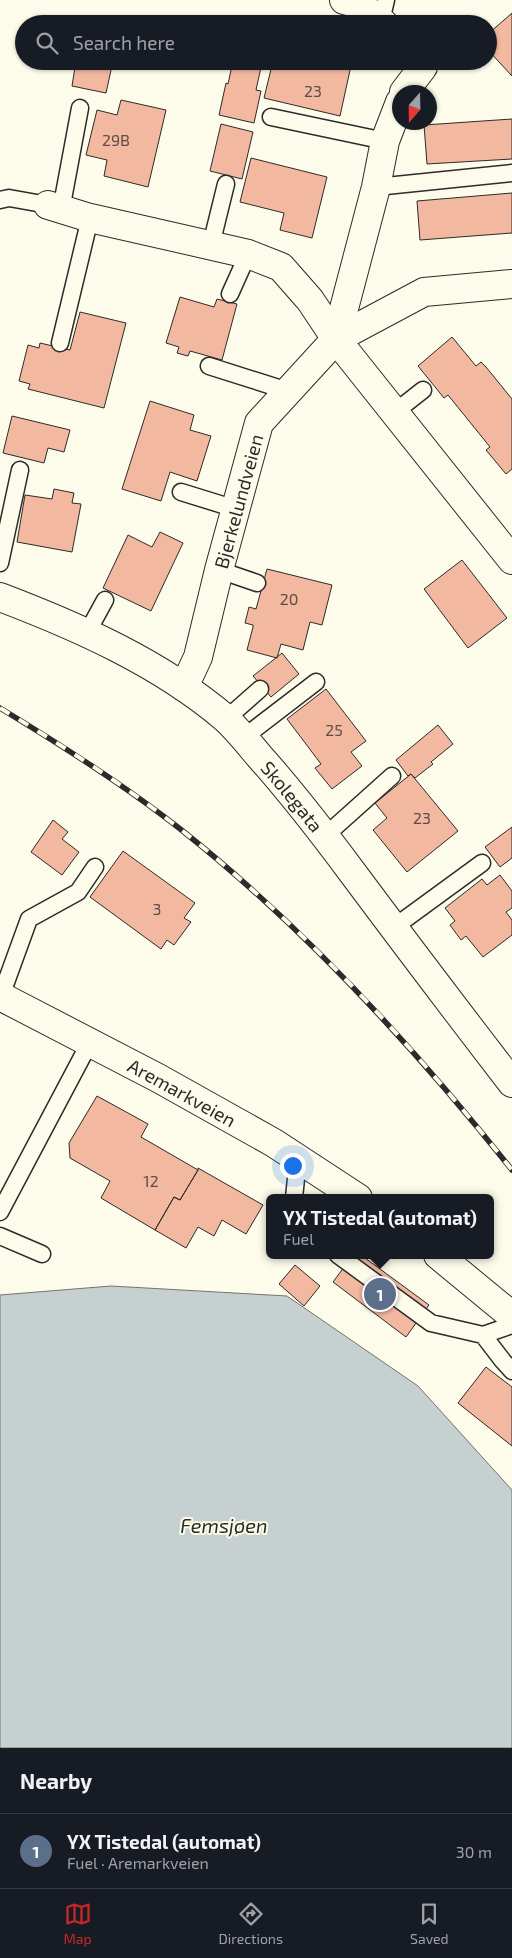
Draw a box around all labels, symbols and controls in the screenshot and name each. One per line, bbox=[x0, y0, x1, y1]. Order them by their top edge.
search box bbox=[15, 15, 497, 70]
icon: search bbox=[33, 29, 61, 57]
text: Search here bbox=[73, 31, 175, 54]
house number: 23 bbox=[304, 81, 322, 100]
north arrow bbox=[392, 85, 437, 130]
house number: 29B bbox=[102, 130, 130, 149]
street label: Bjerkelundveien bbox=[208, 431, 267, 571]
house number: 20 bbox=[280, 589, 298, 608]
house number: 25 bbox=[325, 720, 343, 739]
street label: Skolegata bbox=[257, 756, 329, 836]
house number: 23 bbox=[413, 808, 431, 827]
house number: 3 bbox=[153, 899, 161, 918]
street label: Aremarkveien bbox=[124, 1053, 240, 1131]
your location bbox=[280, 1153, 306, 1179]
house number: 12 bbox=[143, 1171, 159, 1190]
popup bbox=[266, 1194, 494, 1259]
text: YX Tistedal (automat) bbox=[283, 1206, 477, 1229]
text: Fuel bbox=[283, 1229, 314, 1248]
pin: 1 bbox=[364, 1275, 396, 1313]
water label: Femsjøen bbox=[180, 1513, 268, 1537]
text: Nearby bbox=[20, 1768, 92, 1793]
text: YX Tistedal (automat) bbox=[67, 1830, 261, 1853]
text: 1 bbox=[33, 1842, 39, 1861]
text: 30 m bbox=[456, 1842, 492, 1861]
text: Fuel · Aremarkveien bbox=[67, 1853, 209, 1872]
tab: Map bbox=[63, 1900, 92, 1947]
tab: Directions bbox=[219, 1900, 283, 1947]
tab: Saved bbox=[410, 1900, 449, 1947]

